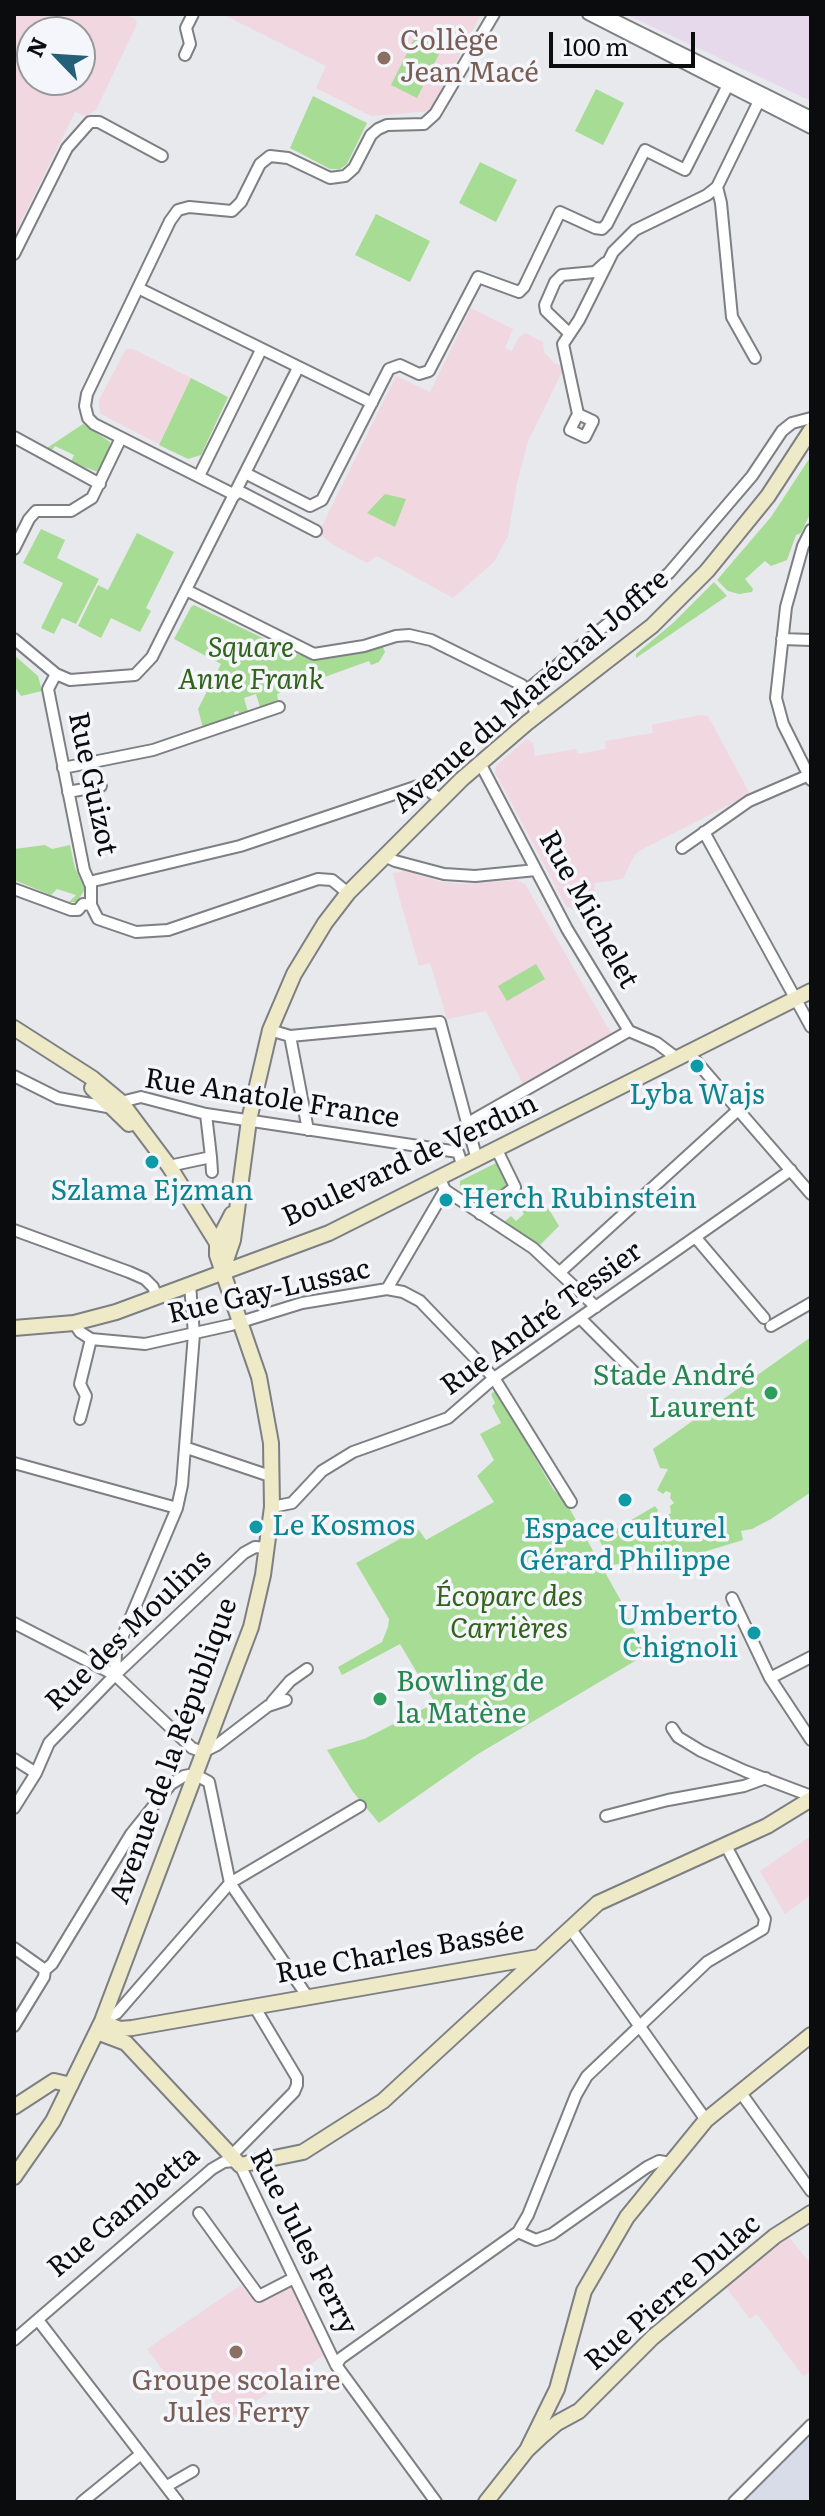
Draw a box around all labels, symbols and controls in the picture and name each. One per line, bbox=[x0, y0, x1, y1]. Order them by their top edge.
north arrow bbox=[16, 16, 96, 96]
scale bar bbox=[553, 16, 699, 66]
place label: Collège Jean Macé bbox=[400, 25, 539, 91]
text: 100 m bbox=[563, 28, 629, 63]
text: N bbox=[17, 31, 54, 62]
marker: Collège Jean Macé bbox=[375, 49, 393, 67]
street label: Avenue du Maréchal Joffre bbox=[386, 563, 676, 821]
park label: Square Anne Frank bbox=[178, 632, 324, 698]
street label: Rue Guizot bbox=[60, 709, 124, 859]
street label: Rue Michelet bbox=[531, 825, 645, 995]
marker: Lyba Wajs bbox=[688, 1057, 706, 1075]
street label: Rue Anatole France bbox=[142, 1062, 402, 1136]
place label: Lyba Wajs bbox=[629, 1079, 765, 1113]
street label: Boulevard de Verdun bbox=[277, 1087, 543, 1235]
marker: Szlama Ejzman bbox=[143, 1153, 161, 1171]
place label: Szlama Ejzman bbox=[51, 1175, 253, 1209]
place label: Herch Rubinstein bbox=[462, 1183, 697, 1217]
marker: Herch Rubinstein bbox=[437, 1191, 455, 1209]
street label: Rue André Tessier bbox=[435, 1235, 649, 1403]
street label: Rue Gay-Lussac bbox=[165, 1252, 373, 1332]
place label: Stade André Laurent bbox=[593, 1360, 755, 1426]
marker: Stade André Laurent bbox=[762, 1384, 780, 1402]
marker: Espace culturel Gérard Philippe bbox=[616, 1491, 634, 1509]
place label: Le Kosmos bbox=[272, 1510, 415, 1544]
place label: Espace culturel Gérard Philippe bbox=[519, 1513, 731, 1579]
marker: Le Kosmos bbox=[247, 1518, 265, 1536]
street label: Rue des Moulins bbox=[39, 1543, 219, 1719]
park label: Écoparc des Carrières bbox=[435, 1581, 583, 1647]
street label: Avenue de la République bbox=[103, 1593, 245, 1909]
place label: Umberto Chignoli bbox=[617, 1600, 738, 1666]
marker: Umberto Chignoli bbox=[745, 1624, 763, 1642]
place label: Bowling de la Matène bbox=[396, 1666, 544, 1732]
marker: Bowling de la Matène bbox=[371, 1690, 389, 1708]
street label: Rue Charles Bassée bbox=[273, 1915, 527, 1991]
street label: Rue Gambetta bbox=[41, 2139, 207, 2285]
street label: Rue Jules Ferry bbox=[242, 2144, 364, 2340]
street label: Rue Pierre Dulac bbox=[579, 2208, 767, 2378]
marker: Groupe scolaire Jules Ferry bbox=[227, 2343, 245, 2361]
place label: Groupe scolaire Jules Ferry bbox=[131, 2365, 341, 2431]

